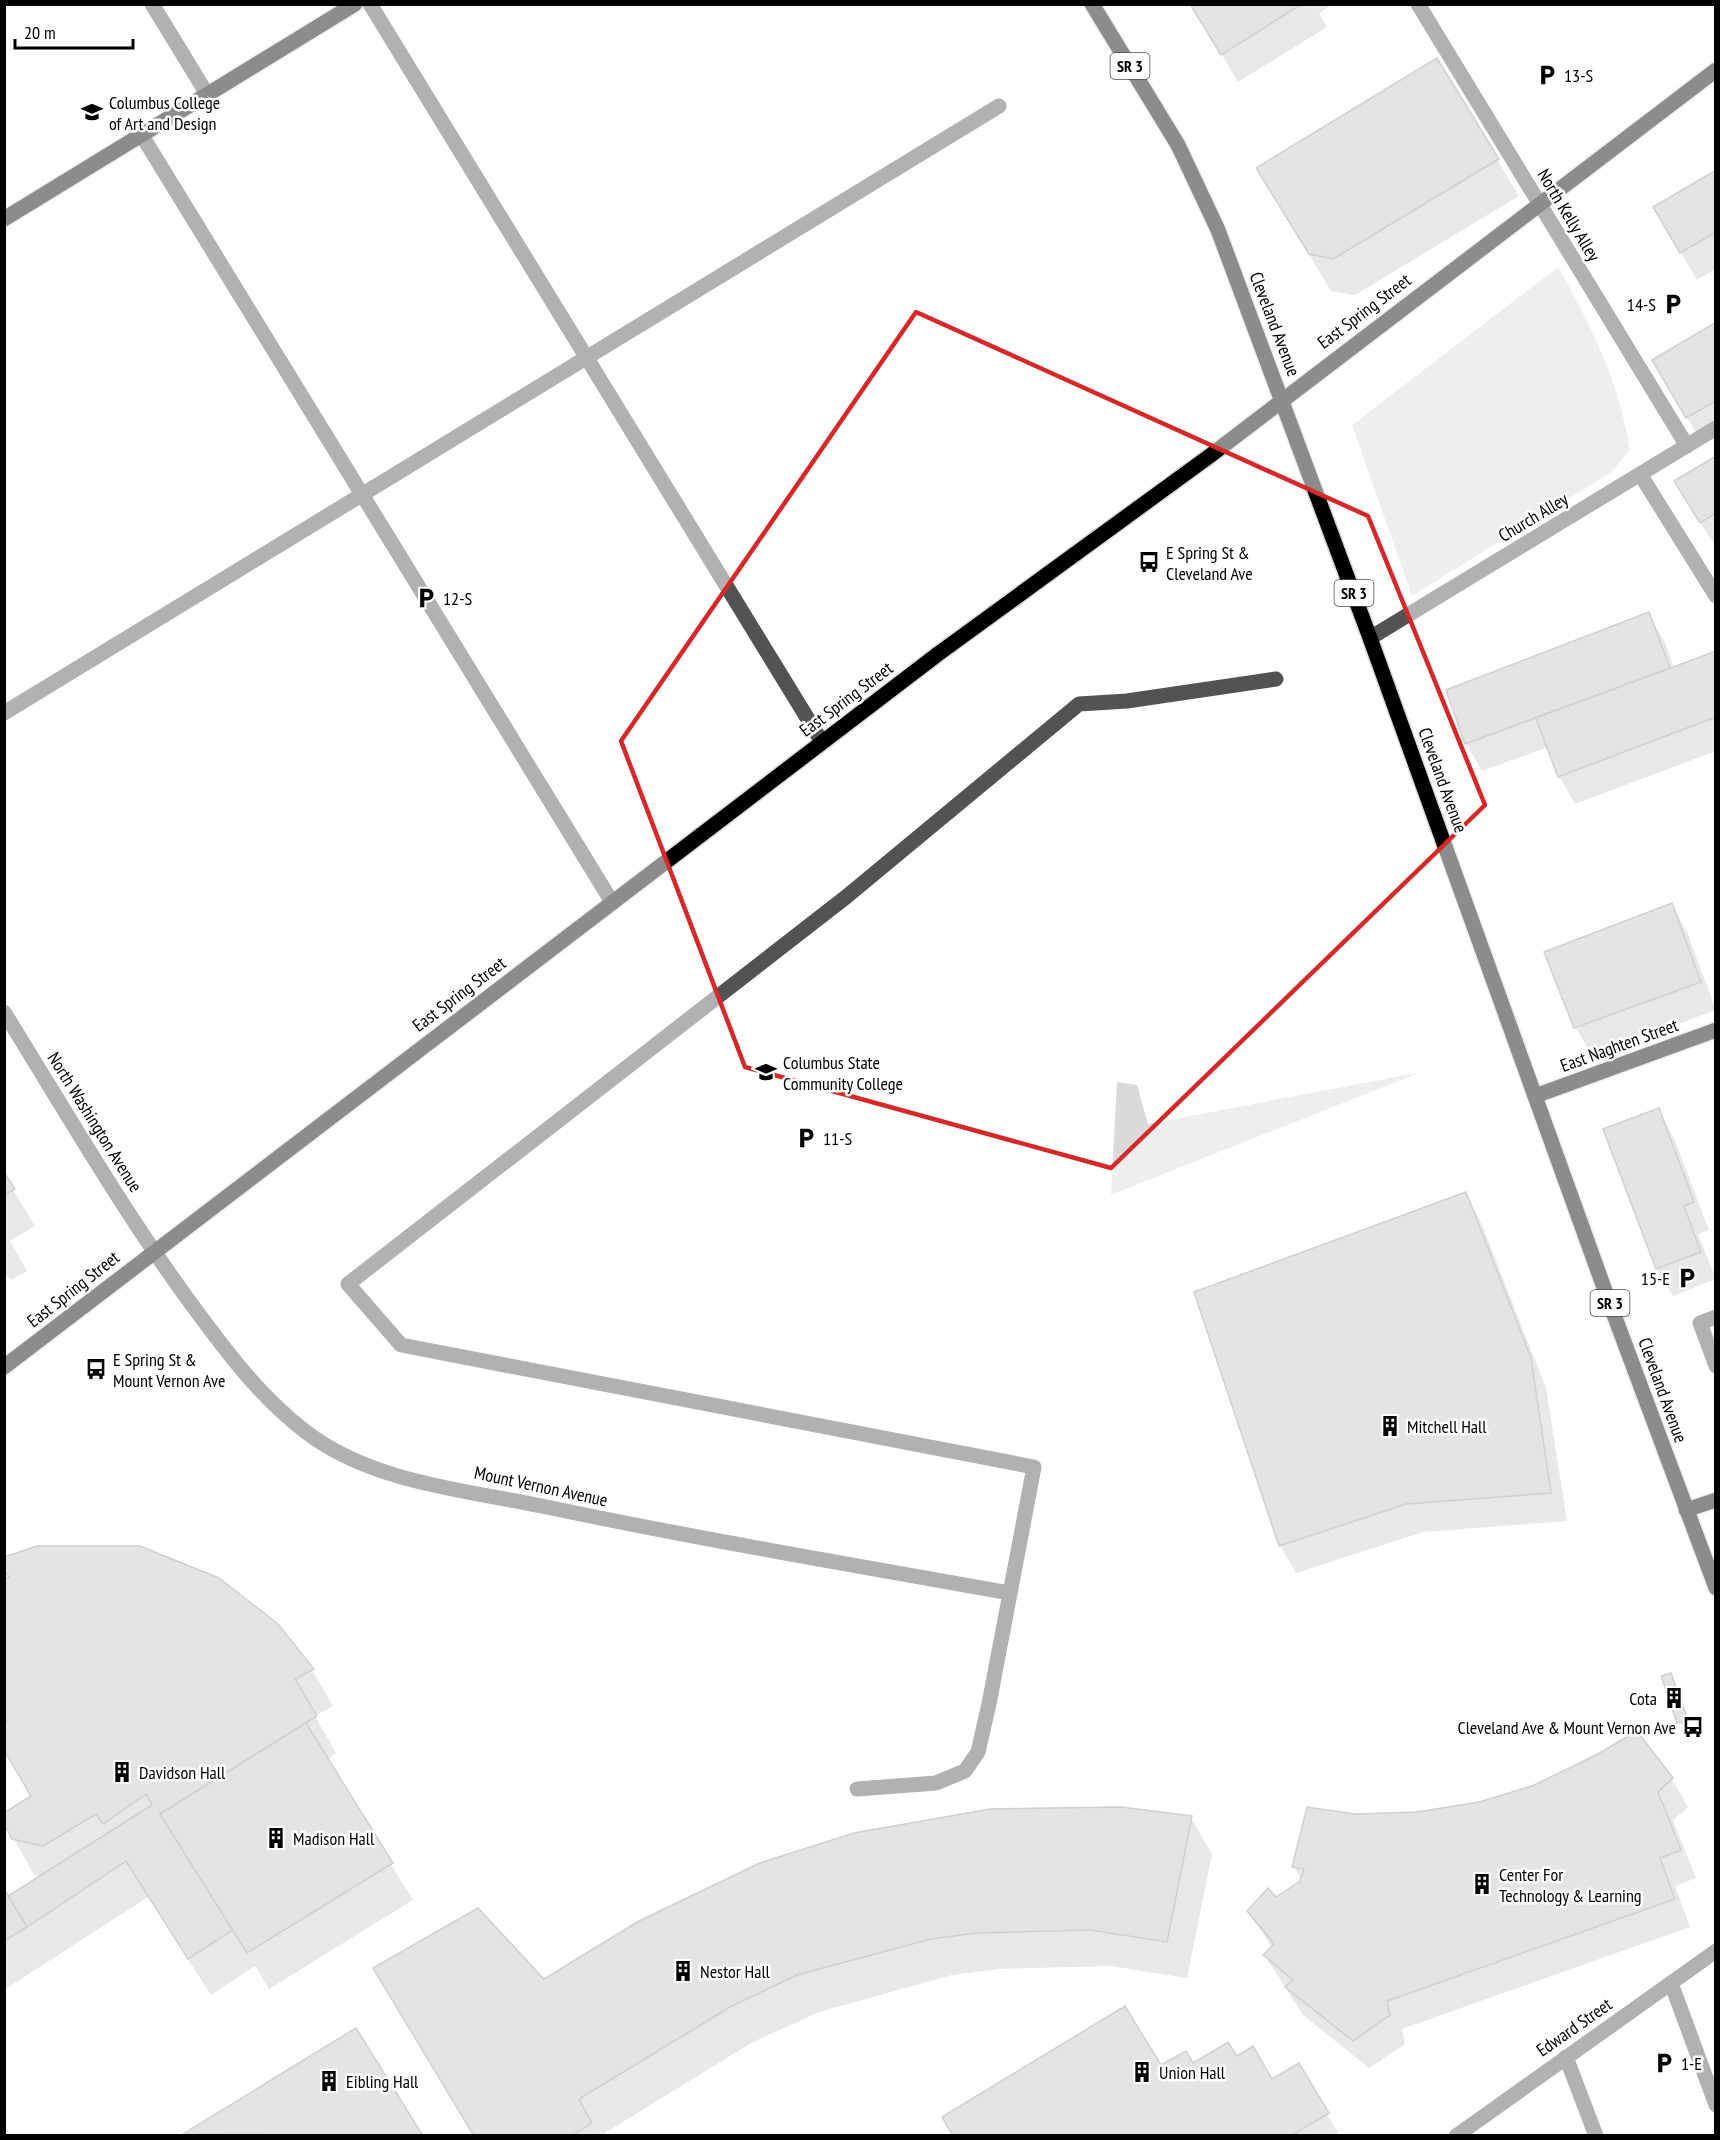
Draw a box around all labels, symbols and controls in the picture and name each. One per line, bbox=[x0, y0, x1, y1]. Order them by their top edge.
scale bar bbox=[15, 12, 134, 50]
text: 20 m bbox=[24, 21, 56, 44]
road number: SR 3 bbox=[1110, 53, 1150, 79]
parking icon: 13-S bbox=[1535, 63, 1559, 87]
place label: 13-S bbox=[1564, 64, 1593, 87]
place label: Columbus College of Art and Design bbox=[109, 91, 220, 135]
school or university icon: Columbus College of Art and Design bbox=[80, 100, 104, 124]
street label: North Kelly Alley bbox=[1532, 165, 1606, 266]
street label: East Spring Street bbox=[1313, 268, 1415, 354]
street label: Cleveland Avenue bbox=[1245, 269, 1305, 379]
parking icon: 14-S bbox=[1661, 292, 1685, 316]
place label: 14-S bbox=[1627, 293, 1656, 316]
street label: Church Alley bbox=[1494, 487, 1572, 547]
place label: E Spring St & Cleveland Ave bbox=[1166, 541, 1253, 585]
bus stop icon: E Spring St & Cleveland Ave bbox=[1137, 550, 1161, 574]
road number: SR 3 bbox=[1334, 580, 1374, 606]
parking icon: 12-S bbox=[414, 586, 438, 610]
place label: 12-S bbox=[443, 587, 472, 610]
street label: East Spring Street bbox=[795, 656, 897, 742]
street label: Cleveland Avenue bbox=[1413, 724, 1473, 836]
street label: East Spring Street bbox=[408, 951, 510, 1037]
street label: East Naghten Street bbox=[1557, 1013, 1681, 1077]
street label: North Washington Avenue bbox=[43, 1048, 147, 1196]
place label: Columbus State Community College bbox=[783, 1051, 903, 1095]
school or university icon: Columbus State Community College bbox=[754, 1060, 778, 1084]
parking icon: 11-S bbox=[794, 1126, 818, 1150]
place label: 11-S bbox=[823, 1127, 852, 1150]
street label: East Spring Street bbox=[22, 1246, 124, 1332]
parking icon: 15-E bbox=[1675, 1266, 1699, 1290]
place label: 15-E bbox=[1641, 1267, 1670, 1290]
road number: SR 3 bbox=[1590, 1290, 1630, 1316]
street label: Cleveland Avenue bbox=[1633, 1334, 1693, 1446]
place label: E Spring St & Mount Vernon Ave bbox=[113, 1348, 225, 1392]
bus stop icon: E Spring St & Mount Vernon Ave bbox=[84, 1357, 108, 1381]
building icon: Mitchell Hall bbox=[1378, 1414, 1402, 1438]
place label: Mitchell Hall bbox=[1407, 1415, 1487, 1438]
street label: Mount Vernon Avenue bbox=[472, 1461, 610, 1511]
building icon: Cota bbox=[1662, 1686, 1686, 1710]
place label: Cota bbox=[1629, 1687, 1657, 1710]
bus stop icon: Cleveland Ave & Mount Vernon Ave bbox=[1681, 1715, 1705, 1739]
place label: Cleveland Ave & Mount Vernon Ave bbox=[1457, 1716, 1676, 1739]
building icon: Davidson Hall bbox=[110, 1760, 134, 1784]
place label: Davidson Hall bbox=[139, 1761, 226, 1784]
building icon: Madison Hall bbox=[264, 1826, 288, 1850]
place label: Madison Hall bbox=[293, 1827, 375, 1850]
place label: Center For Technology & Learning bbox=[1499, 1863, 1642, 1907]
building icon: Center For Technology & Learning bbox=[1470, 1872, 1494, 1896]
building icon: Nestor Hall bbox=[671, 1959, 695, 1983]
place label: Nestor Hall bbox=[700, 1960, 771, 1983]
street label: Edward Street bbox=[1532, 1993, 1616, 2061]
parking icon: 1-E bbox=[1652, 2051, 1676, 2075]
place label: 1-E bbox=[1681, 2052, 1702, 2075]
building icon: Union Hall bbox=[1130, 2060, 1154, 2084]
place label: Union Hall bbox=[1159, 2061, 1226, 2084]
building icon: Eibling Hall bbox=[317, 2069, 341, 2093]
place label: Eibling Hall bbox=[346, 2070, 419, 2093]

